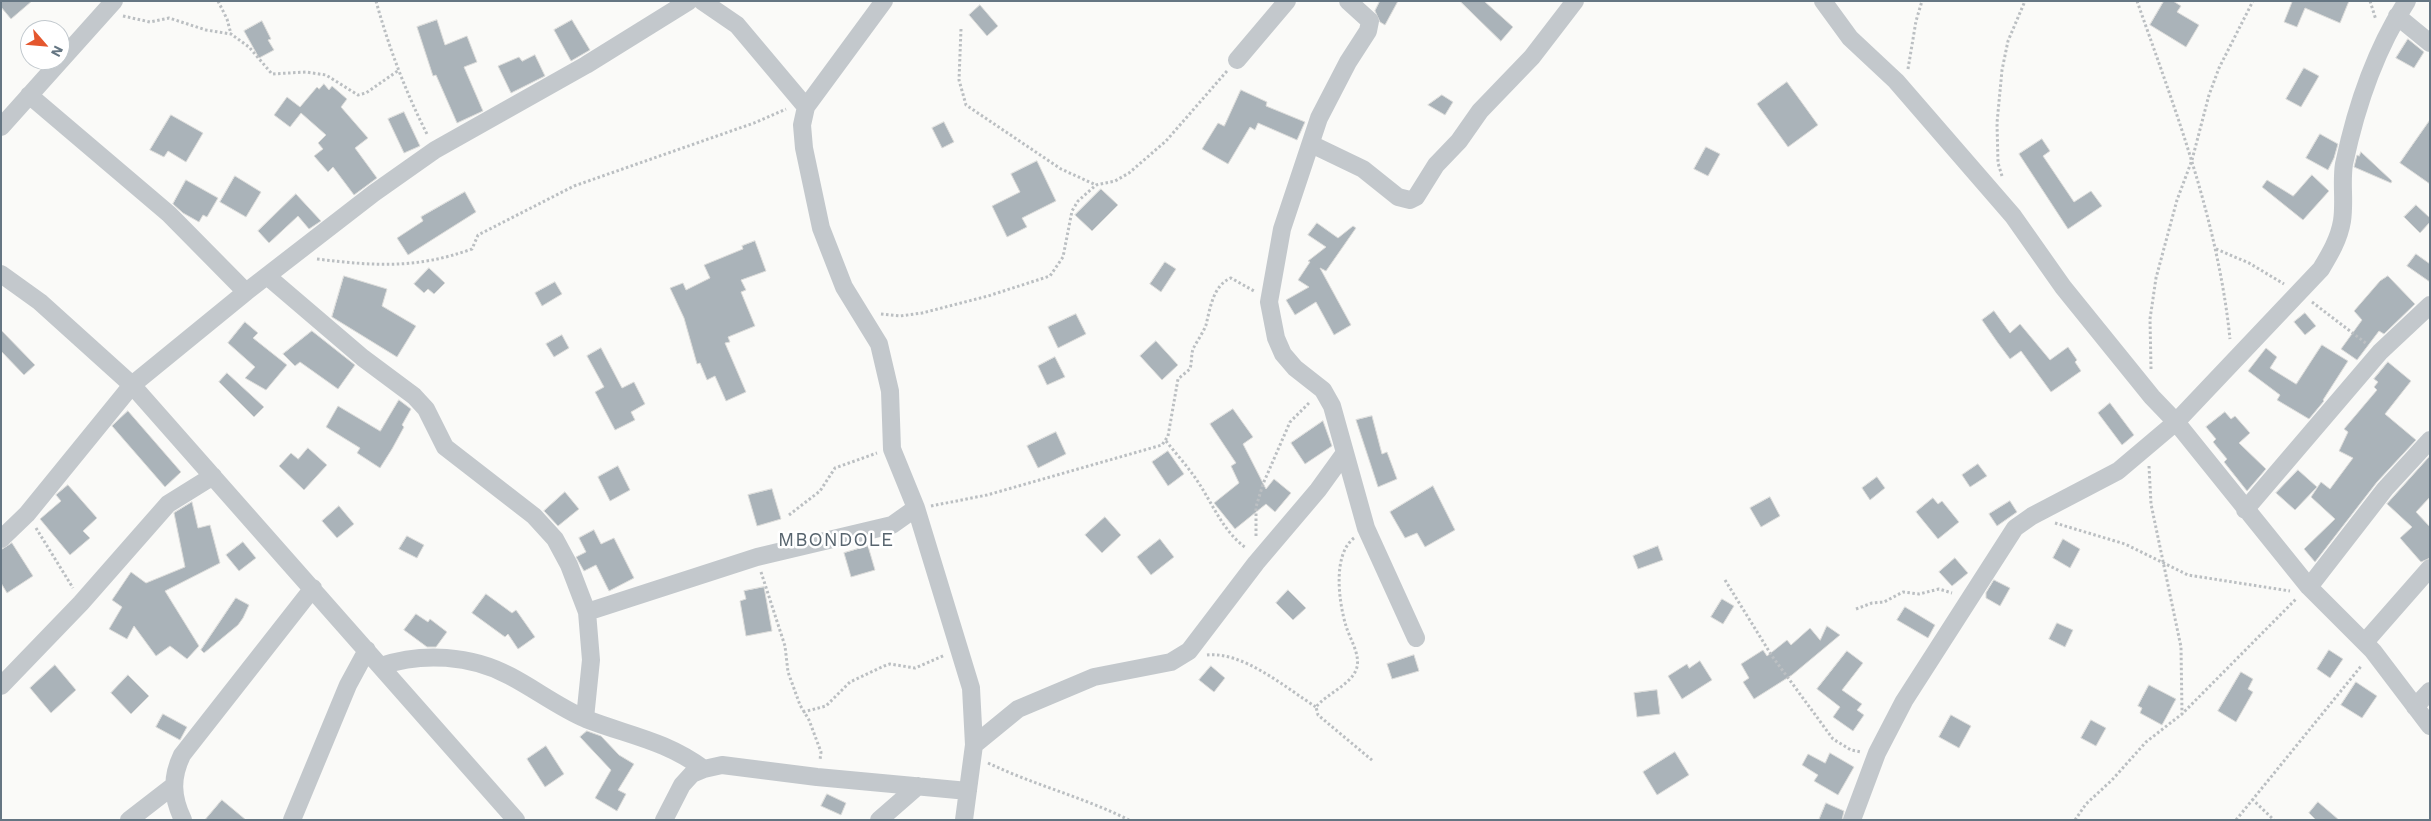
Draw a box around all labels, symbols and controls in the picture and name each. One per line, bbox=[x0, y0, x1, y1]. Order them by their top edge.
north arrow bbox=[20, 20, 70, 70]
text: N bbox=[48, 43, 67, 60]
district label: MBONDOLE bbox=[777, 529, 895, 551]

